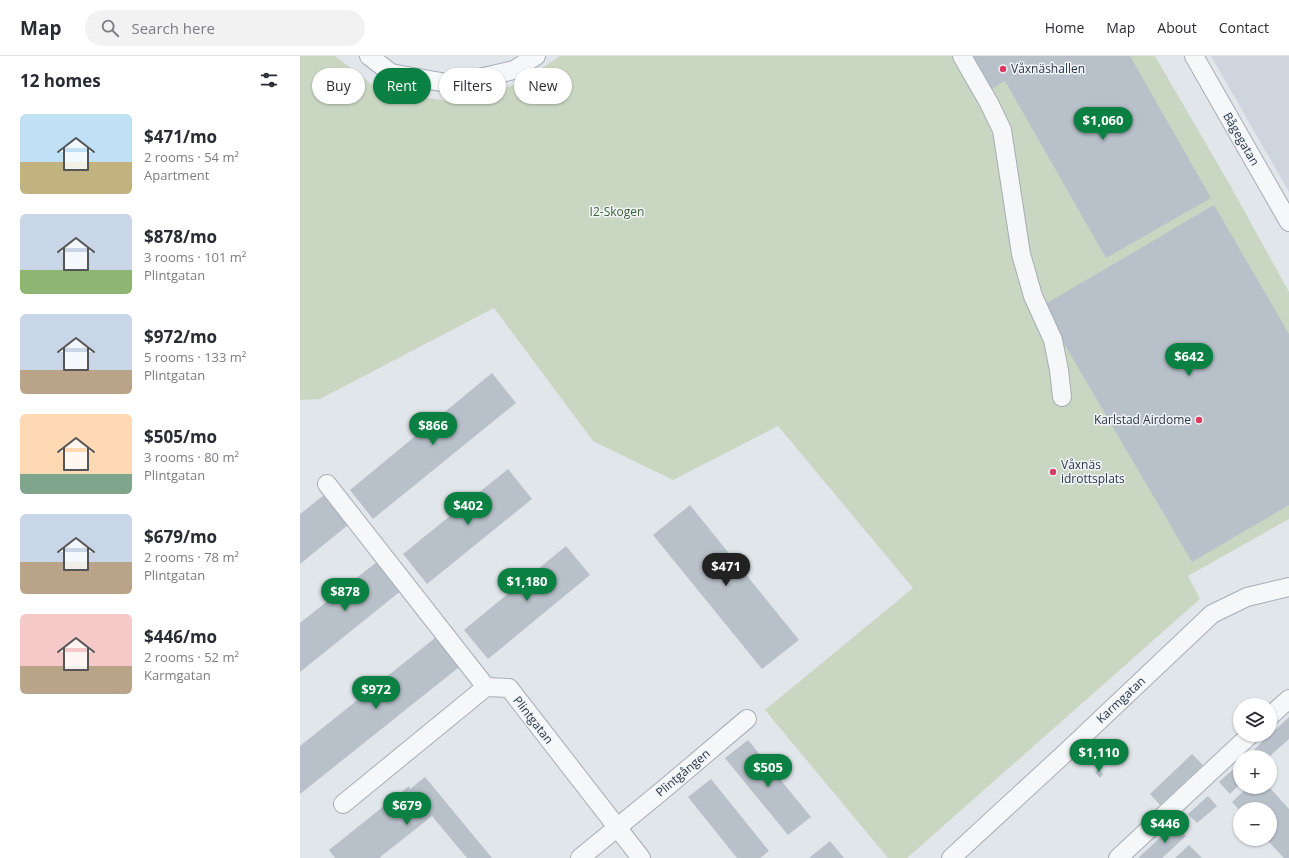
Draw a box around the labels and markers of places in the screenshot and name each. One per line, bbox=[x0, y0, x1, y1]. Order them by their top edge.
place label: Våxnäshallen bbox=[1011, 60, 1085, 77]
marker: Våxnäshallen bbox=[998, 64, 1008, 74]
pin: $1,060 bbox=[1070, 107, 1136, 141]
pin: $642 bbox=[1165, 343, 1213, 377]
place label: Karlstad Airdome bbox=[1094, 411, 1191, 428]
pin: $866 bbox=[409, 412, 457, 446]
marker: Karlstad Airdome bbox=[1194, 415, 1204, 425]
place label: Våxnäs idrottsplats bbox=[1061, 456, 1125, 487]
marker: Våxnäs idrottsplats bbox=[1048, 467, 1058, 477]
pin: $402 bbox=[444, 492, 492, 526]
pin: $471 bbox=[702, 553, 750, 587]
pin: $1,180 bbox=[494, 568, 560, 602]
pin: $878 bbox=[321, 578, 369, 612]
pin: $972 bbox=[352, 676, 400, 710]
pin: $1,110 bbox=[1066, 739, 1132, 773]
pin: $505 bbox=[744, 754, 792, 788]
pin: $679 bbox=[383, 792, 431, 826]
pin: $446 bbox=[1141, 810, 1189, 844]

